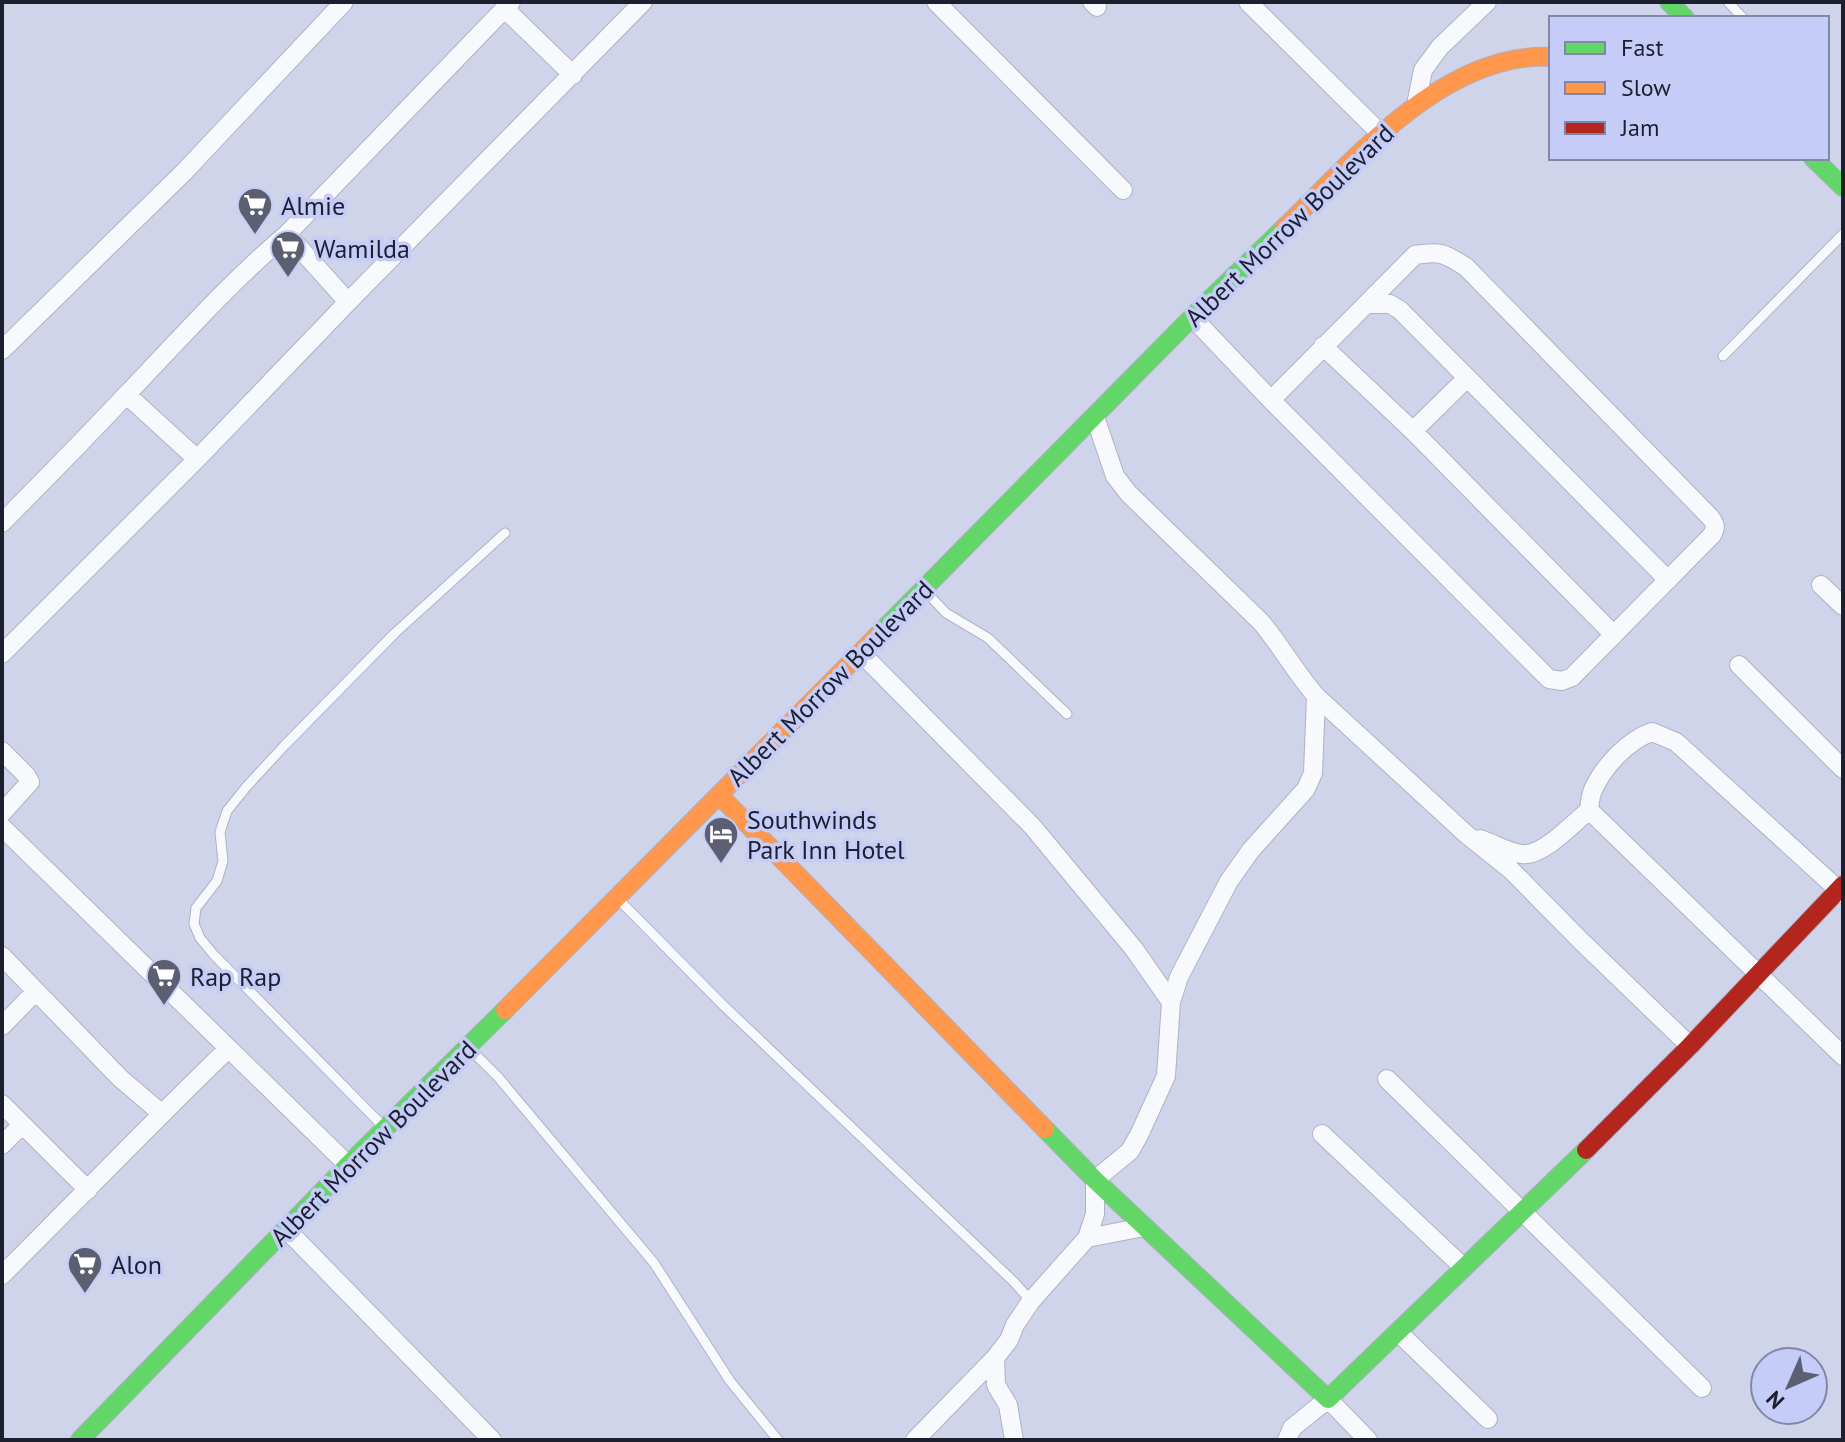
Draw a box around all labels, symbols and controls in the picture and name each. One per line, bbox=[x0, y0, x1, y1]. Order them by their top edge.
legend bbox=[1549, 16, 1829, 160]
text: Fast bbox=[1621, 32, 1664, 63]
text: Slow bbox=[1621, 72, 1671, 103]
text: Jam bbox=[1620, 112, 1659, 143]
street label: Albert Morrow Boulevard bbox=[1177, 116, 1401, 334]
supermarket icon: Almie bbox=[236, 186, 274, 236]
place label: Almie bbox=[281, 189, 345, 222]
supermarket icon: Wamilda bbox=[269, 229, 307, 279]
place label: Wamilda bbox=[314, 232, 410, 265]
street label: Albert Morrow Boulevard bbox=[720, 573, 940, 793]
place label: Southwinds Park Inn Hotel bbox=[747, 803, 905, 866]
hotel icon: Southwinds Park Inn Hotel bbox=[702, 815, 740, 865]
supermarket icon: Rap Rap bbox=[145, 957, 183, 1007]
place label: Rap Rap bbox=[190, 960, 281, 993]
street label: Albert Morrow Boulevard bbox=[263, 1033, 483, 1253]
supermarket icon: Alon bbox=[66, 1245, 104, 1295]
place label: Alon bbox=[111, 1248, 162, 1281]
north arrow bbox=[1749, 1346, 1829, 1426]
text: N bbox=[1760, 1385, 1790, 1415]

